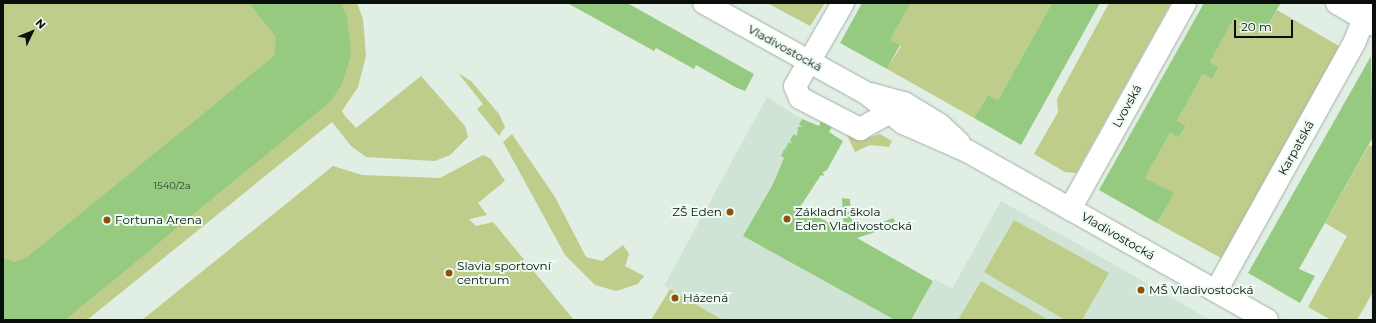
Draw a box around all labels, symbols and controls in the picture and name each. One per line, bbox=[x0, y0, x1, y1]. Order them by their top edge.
north arrow bbox=[12, 12, 52, 52]
scale bar bbox=[1236, 12, 1295, 38]
text: N bbox=[33, 16, 49, 32]
text: 20 m bbox=[1241, 19, 1272, 34]
street label: Vladivostocká bbox=[745, 22, 825, 74]
street label: Lvovská bbox=[1109, 82, 1145, 130]
street label: Karpatská bbox=[1275, 118, 1317, 178]
house number: 1540/2a bbox=[153, 180, 191, 192]
place label: ZŠ Eden bbox=[672, 205, 722, 219]
place label: Základní škola Eden Vladivostocká bbox=[795, 205, 912, 233]
marker: ZŠ Eden bbox=[725, 207, 735, 217]
street label: Vladivostocká bbox=[1079, 209, 1157, 263]
place label: Fortuna Arena bbox=[115, 213, 202, 227]
marker: Základní škola Eden Vladivostocká bbox=[782, 214, 792, 224]
marker: Fortuna Arena bbox=[102, 215, 112, 225]
place label: Slavia sportovní centrum bbox=[457, 259, 551, 287]
marker: Slavia sportovní centrum bbox=[444, 268, 454, 278]
place label: MŠ Vladivostocká bbox=[1149, 283, 1253, 297]
marker: MŠ Vladivostocká bbox=[1136, 285, 1146, 295]
place label: Házená bbox=[683, 291, 728, 305]
marker: Házená bbox=[670, 293, 680, 303]

